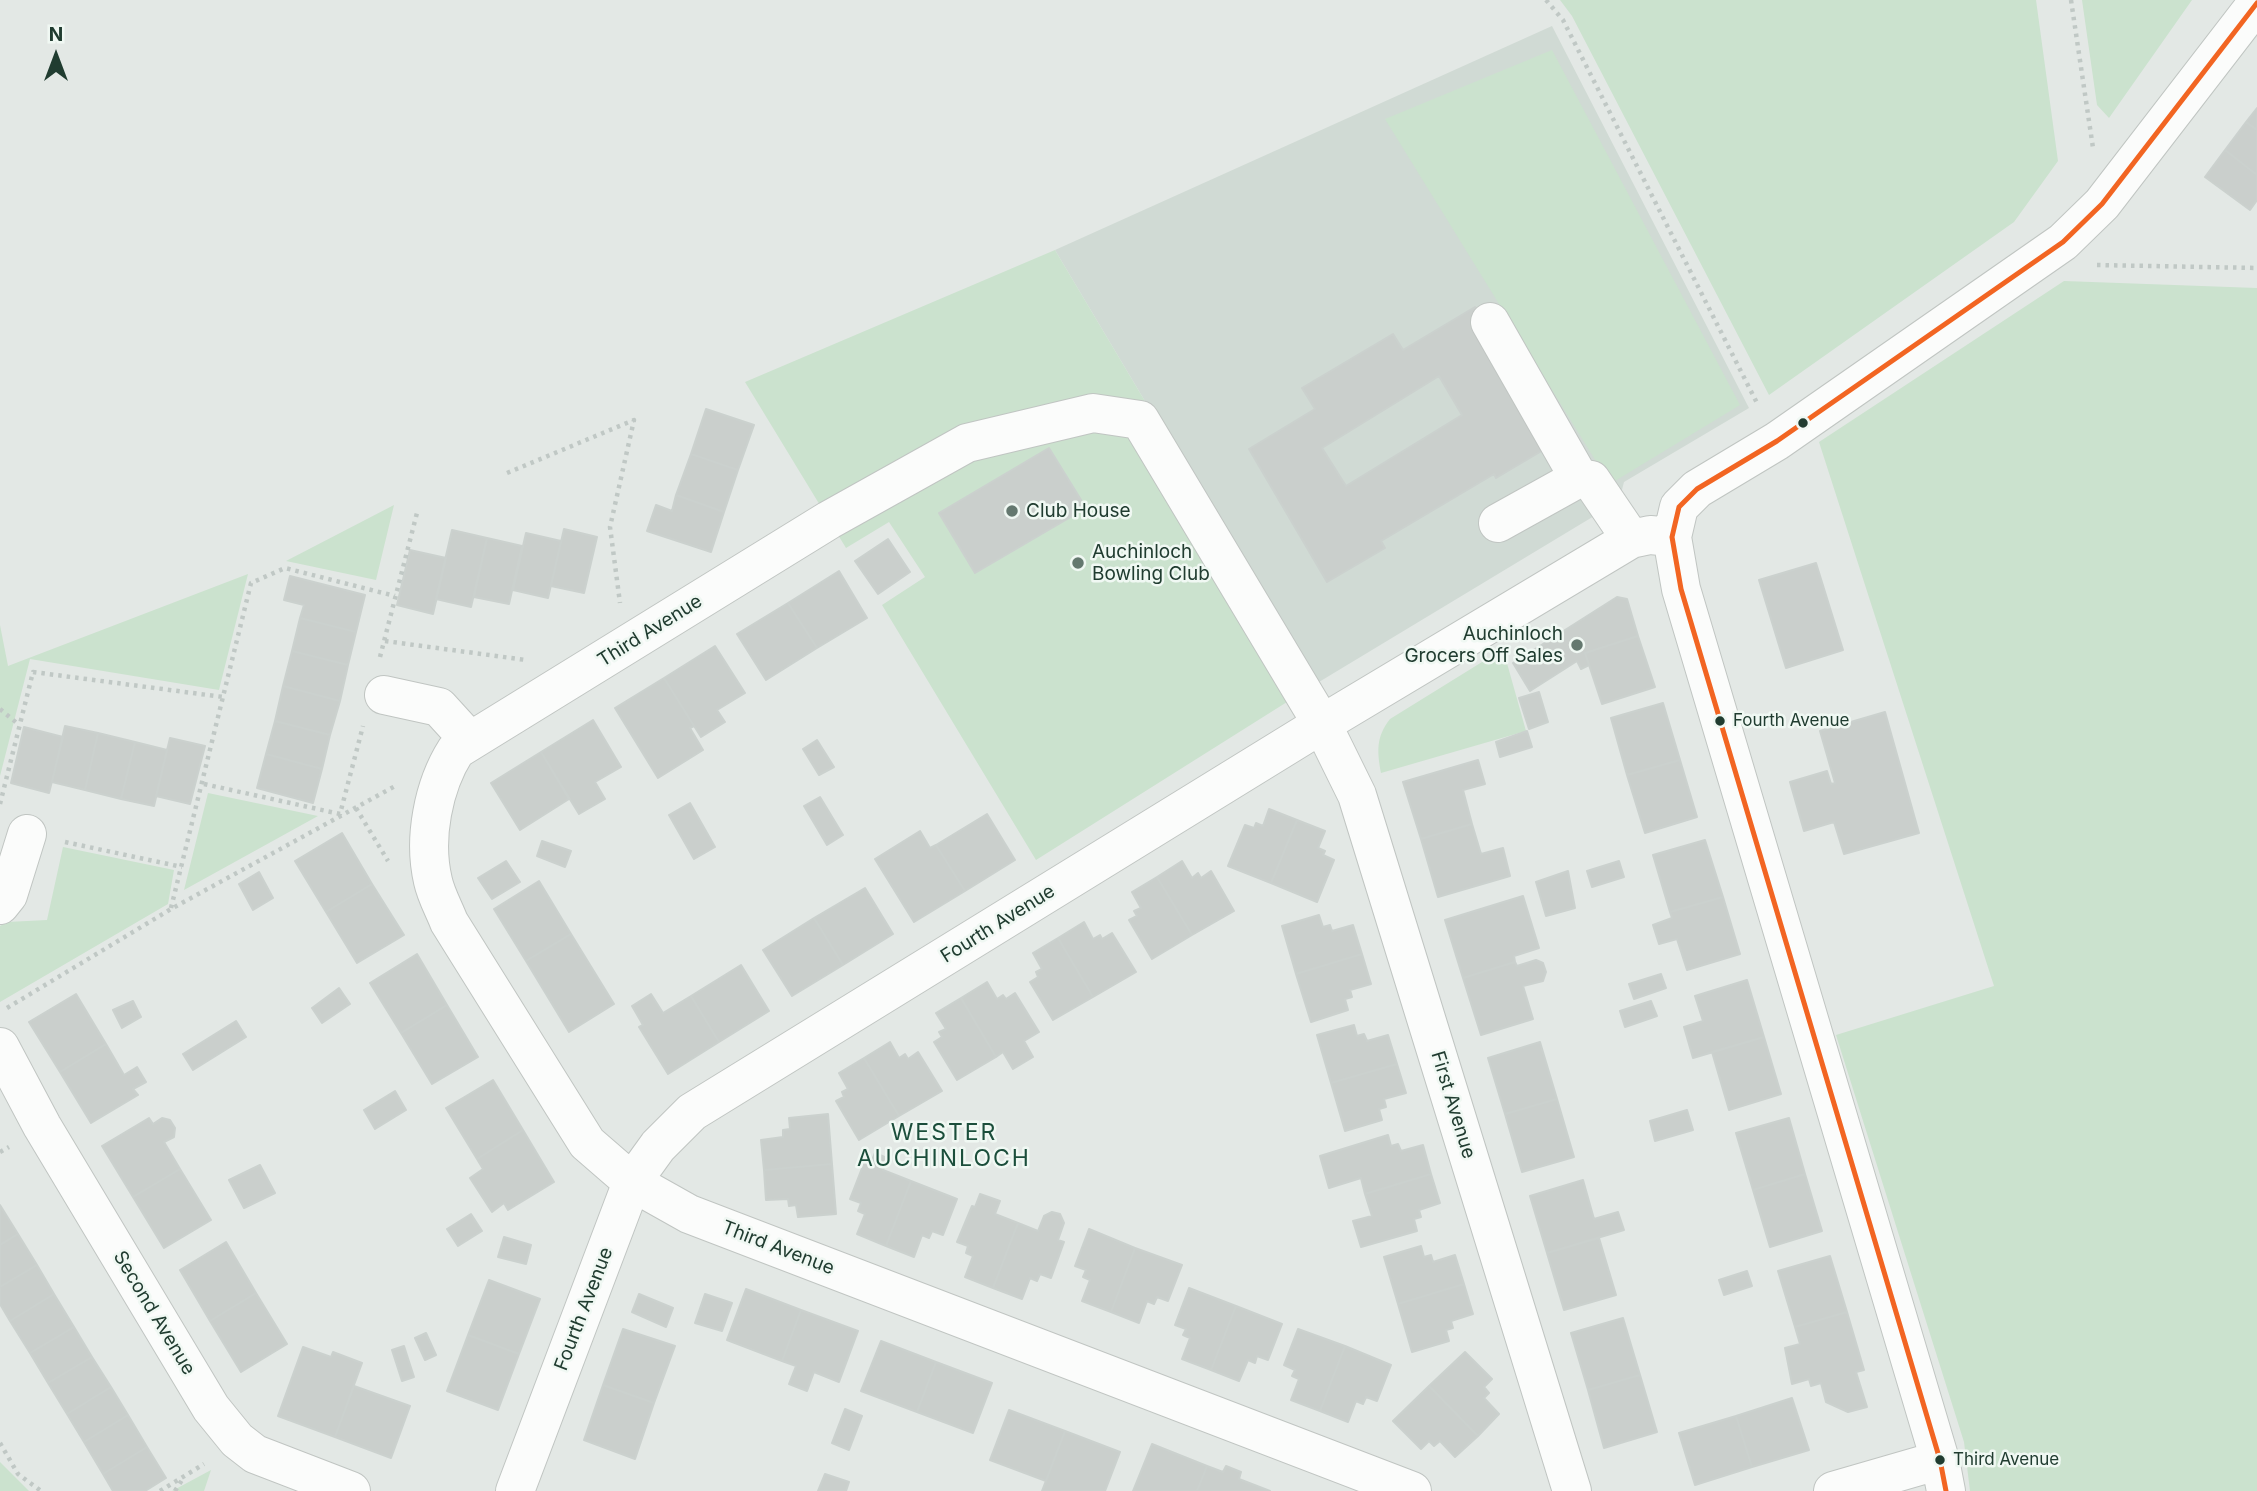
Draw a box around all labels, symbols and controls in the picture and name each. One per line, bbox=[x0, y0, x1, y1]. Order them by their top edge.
north arrow bbox=[21, 21, 91, 91]
text: N bbox=[49, 23, 63, 46]
unlabelled marker bbox=[1796, 416, 1810, 430]
place label: Club House bbox=[1026, 500, 1131, 522]
marker: Club House bbox=[1004, 503, 1020, 519]
place label: Auchinloch Bowling Club bbox=[1092, 541, 1210, 585]
marker: Auchinloch Bowling Club bbox=[1070, 555, 1086, 571]
street label: Third Avenue bbox=[594, 590, 706, 672]
place label: Auchinloch Grocers Off Sales bbox=[1404, 623, 1563, 667]
marker: Auchinloch Grocers Off Sales bbox=[1569, 637, 1585, 653]
place label: Fourth Avenue bbox=[1733, 711, 1849, 731]
marker: Fourth Avenue bbox=[1713, 714, 1727, 728]
street label: Fourth Avenue bbox=[937, 880, 1059, 968]
street label: First Avenue bbox=[1426, 1048, 1480, 1162]
district label: WESTER AUCHINLOCH bbox=[858, 1119, 1030, 1173]
street label: Third Avenue bbox=[719, 1216, 837, 1280]
street label: Fourth Avenue bbox=[550, 1244, 618, 1374]
street label: Second Avenue bbox=[108, 1247, 200, 1379]
place label: Third Avenue bbox=[1953, 1450, 2059, 1470]
marker: Third Avenue bbox=[1933, 1453, 1947, 1467]

